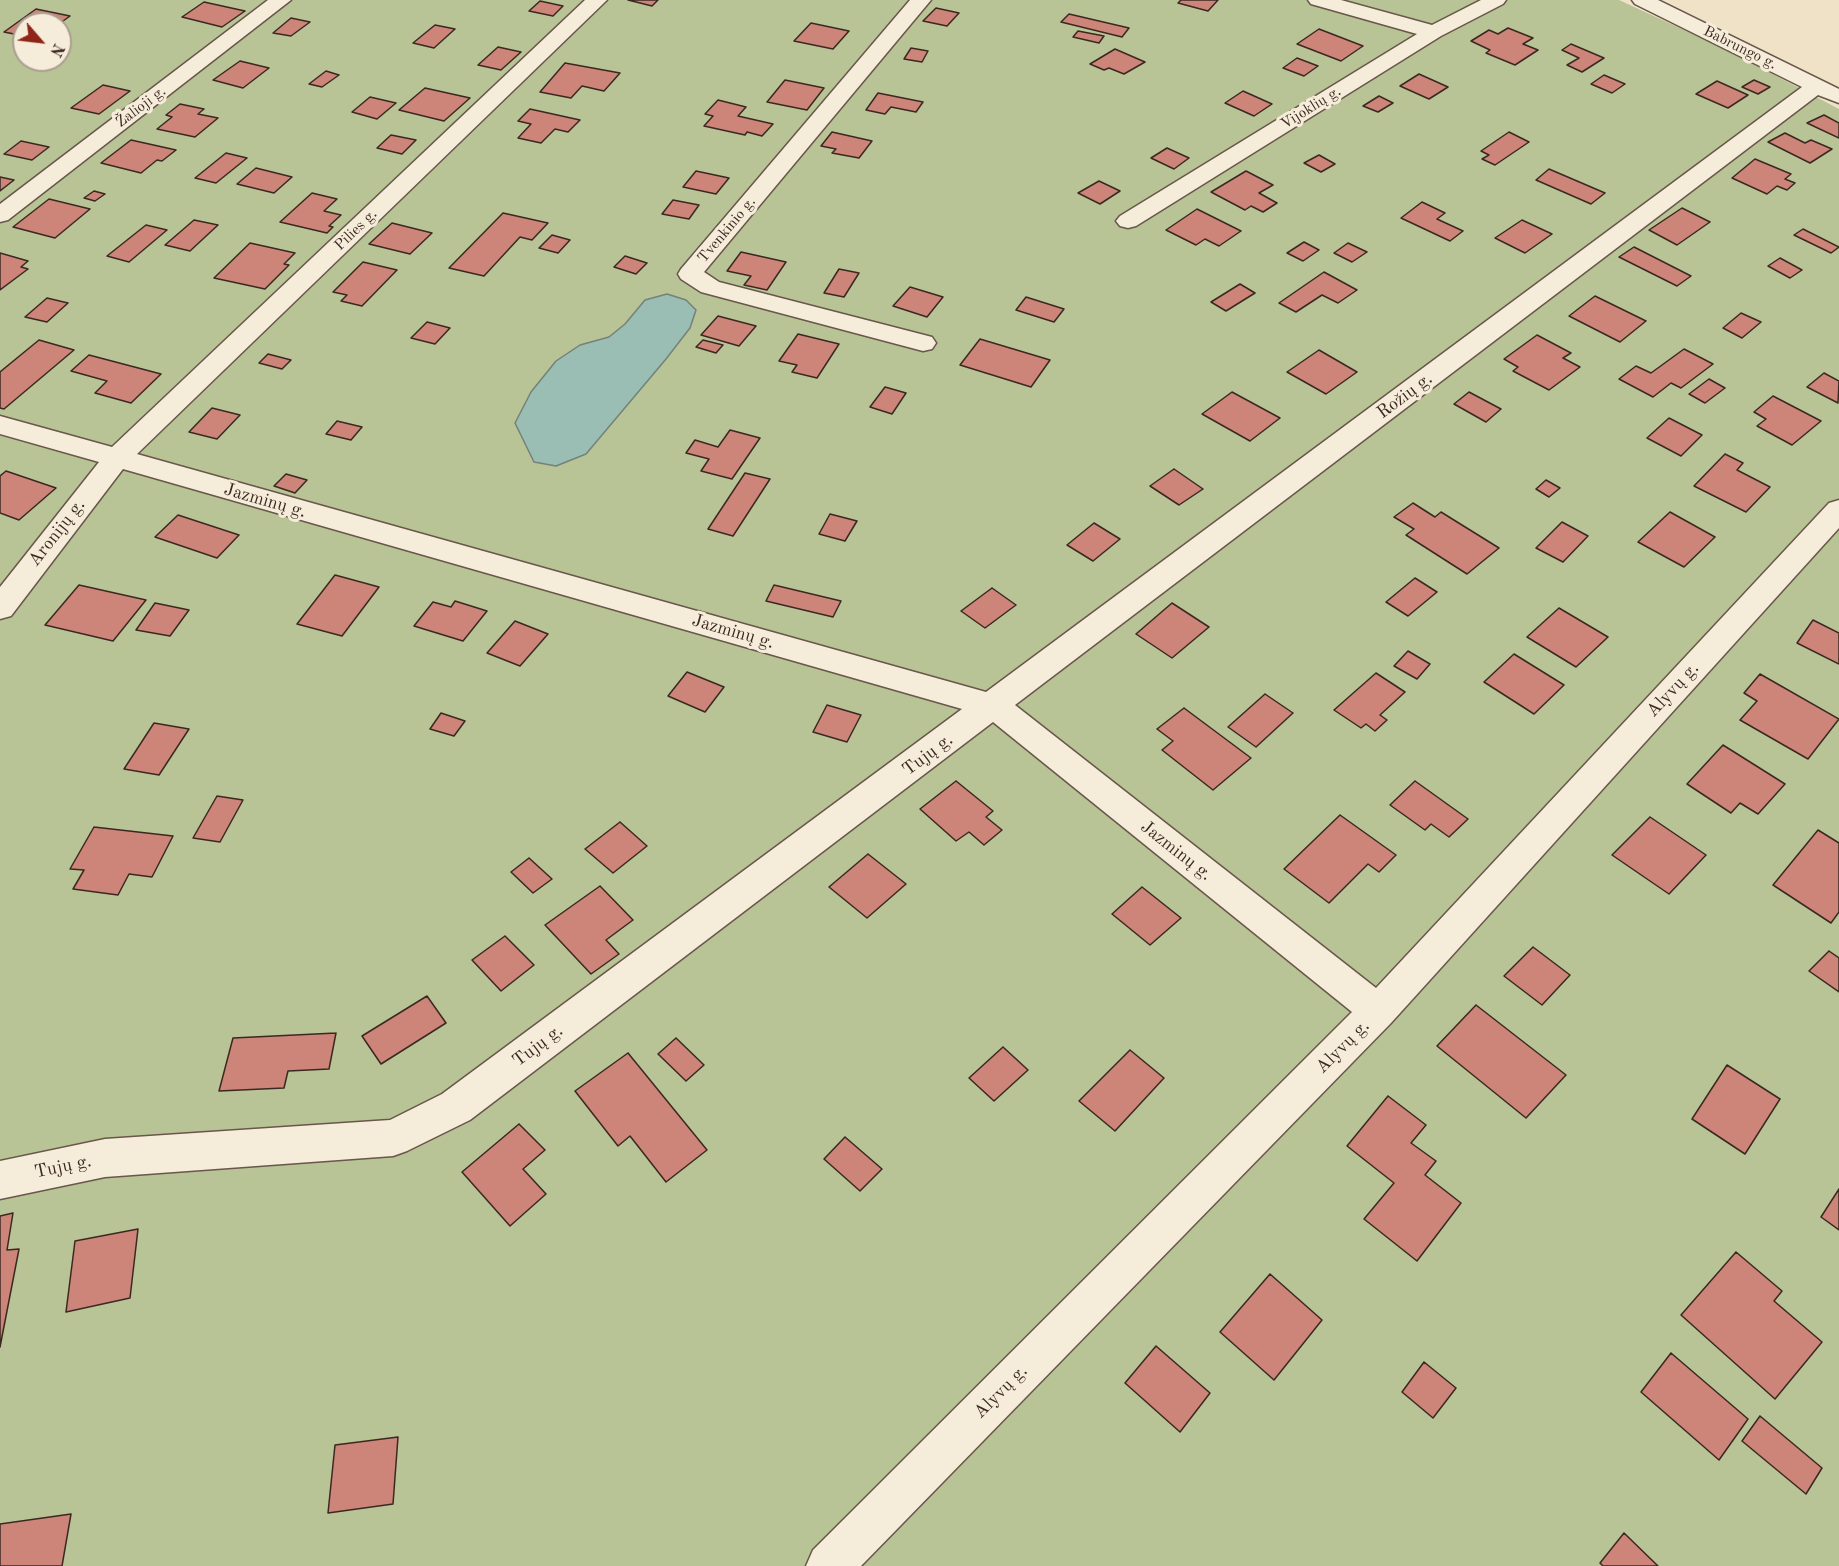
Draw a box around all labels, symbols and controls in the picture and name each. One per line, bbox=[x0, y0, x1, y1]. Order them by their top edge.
north arrow bbox=[12, 12, 72, 72]
street label: Babrungo g. bbox=[1700, 22, 1780, 74]
text: N bbox=[46, 40, 66, 59]
street label: Žalioji g. bbox=[112, 82, 170, 132]
street label: Vijoklių g. bbox=[1278, 82, 1344, 134]
street label: Tvenkinio g. bbox=[694, 193, 760, 267]
street label: Pilies g. bbox=[331, 205, 381, 255]
street label: Rožių g. bbox=[1373, 368, 1437, 424]
street label: Jazminų g. bbox=[221, 479, 309, 523]
street label: Aronijų g. bbox=[24, 495, 90, 571]
street label: Jazminų g. bbox=[689, 610, 777, 654]
street label: Alyvų g. bbox=[1642, 658, 1704, 722]
street label: Tujų g. bbox=[898, 729, 958, 781]
street label: Jazminų g. bbox=[1136, 816, 1216, 886]
street label: Alyvų g. bbox=[1312, 1016, 1374, 1078]
street label: Tujų g. bbox=[508, 1020, 568, 1072]
street label: Tujų g. bbox=[33, 1150, 93, 1184]
street label: Alyvų g. bbox=[970, 1361, 1032, 1423]

